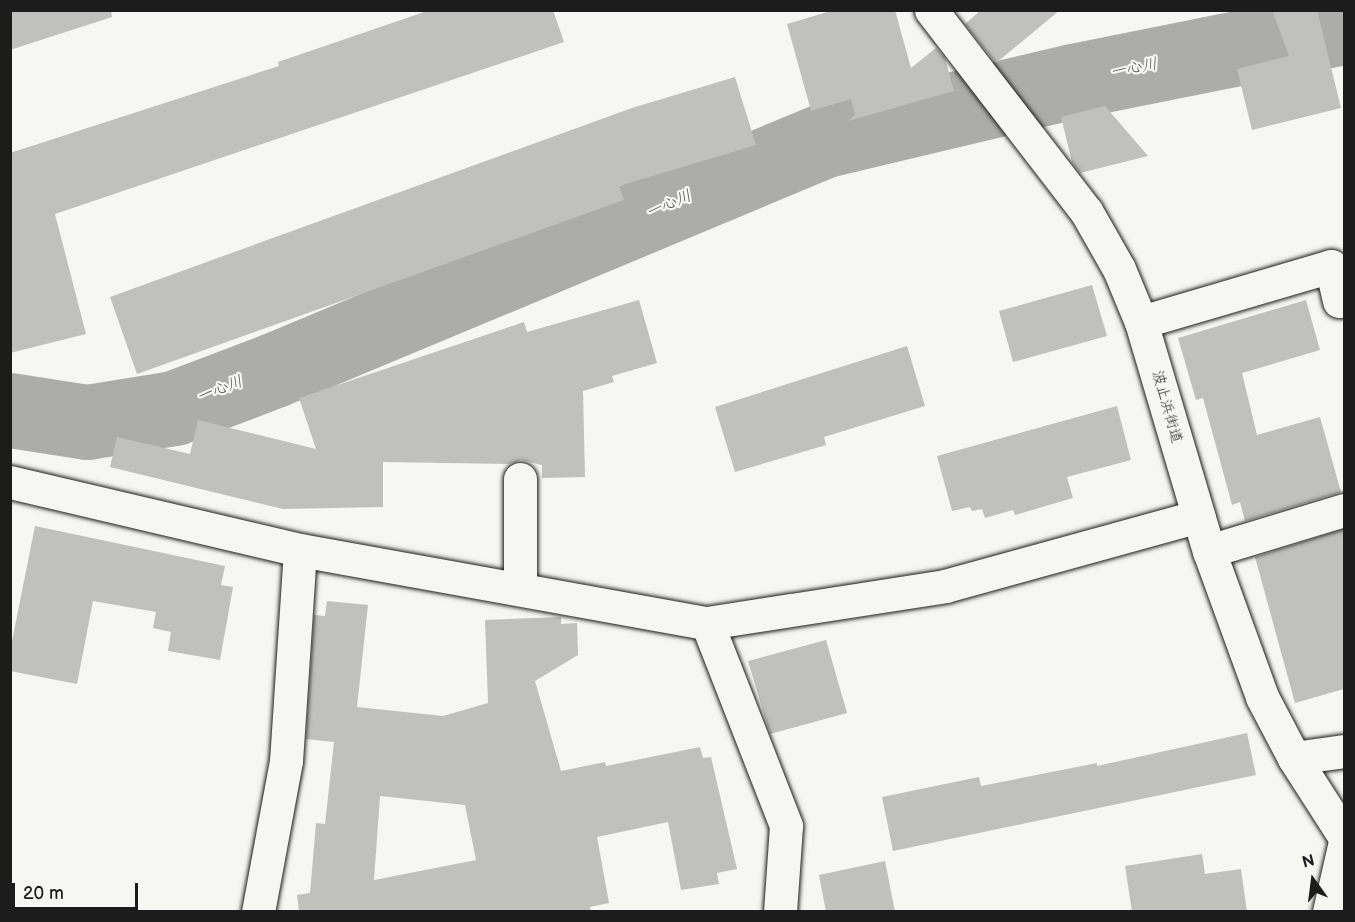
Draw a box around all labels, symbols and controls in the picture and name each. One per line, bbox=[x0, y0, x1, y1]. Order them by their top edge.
water label: 一心川 bbox=[1109, 55, 1159, 83]
water label: 一心川 bbox=[643, 187, 695, 223]
street label: 波止浜街道 bbox=[1148, 368, 1186, 446]
water label: 一心川 bbox=[194, 372, 246, 408]
north arrow bbox=[1283, 850, 1343, 910]
text: N bbox=[1300, 851, 1317, 873]
scale bar bbox=[15, 871, 141, 909]
text: 20 m bbox=[23, 883, 64, 904]

